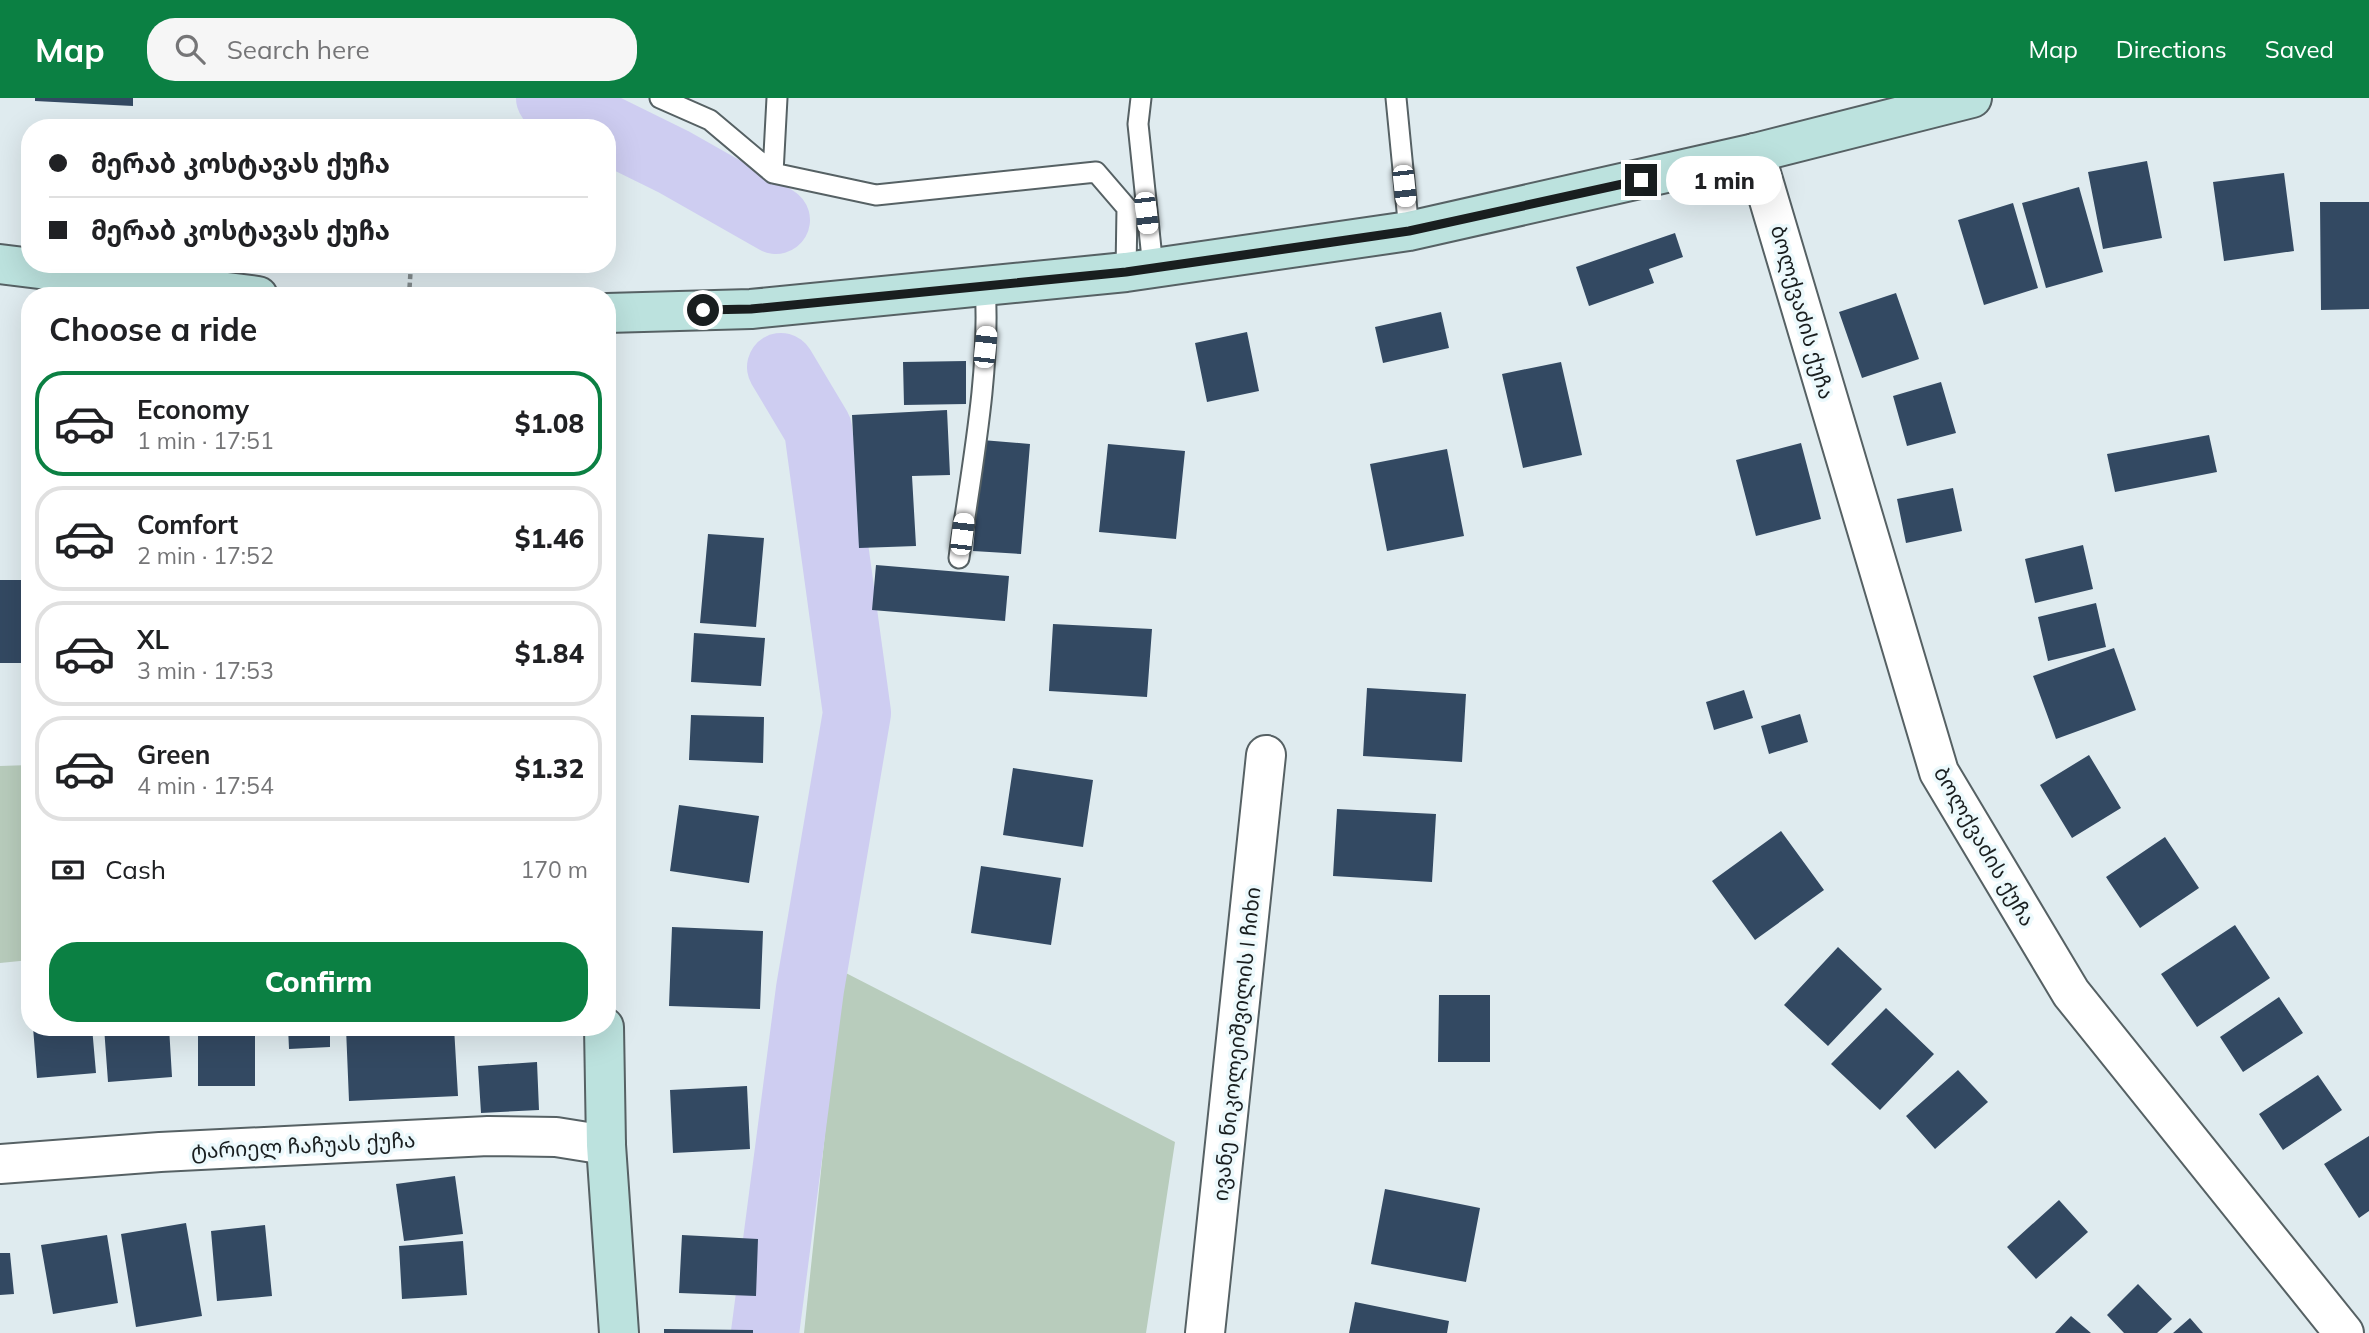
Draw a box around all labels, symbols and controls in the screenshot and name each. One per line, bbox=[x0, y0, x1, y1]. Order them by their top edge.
search box bbox=[147, 18, 637, 81]
text: Map bbox=[35, 29, 105, 70]
icon: search bbox=[171, 30, 209, 68]
text: Search here bbox=[227, 33, 370, 66]
text: Map bbox=[2028, 34, 2078, 64]
text: Directions bbox=[2116, 34, 2227, 64]
text: Saved bbox=[2265, 34, 2334, 64]
text: მერაბ კოსტავას ქუჩა bbox=[91, 147, 390, 180]
callout: 1 min bbox=[1666, 155, 1781, 204]
car bbox=[1392, 164, 1417, 208]
route end bbox=[1625, 164, 1657, 196]
text: 1 min bbox=[1693, 166, 1755, 195]
car bbox=[1134, 191, 1159, 235]
text: მერაბ კოსტავას ქუჩა bbox=[91, 214, 390, 247]
street label: ბოლქვაძის ქუჩა bbox=[1765, 222, 1840, 402]
route start bbox=[687, 294, 719, 326]
text: Choose a ride bbox=[49, 309, 257, 349]
car bbox=[973, 325, 998, 369]
icon: car bbox=[53, 392, 116, 455]
text: Economy bbox=[137, 393, 249, 426]
text: $1.08 bbox=[515, 407, 584, 440]
text: 1 min · 17:51 bbox=[137, 426, 274, 455]
icon: car bbox=[53, 507, 116, 570]
text: Comfort bbox=[137, 508, 238, 541]
car bbox=[950, 512, 975, 556]
text: $1.46 bbox=[515, 522, 584, 555]
text: 2 min · 17:52 bbox=[137, 541, 274, 570]
icon: car bbox=[53, 622, 116, 685]
text: XL bbox=[137, 623, 169, 656]
text: $1.84 bbox=[515, 637, 584, 670]
text: 3 min · 17:53 bbox=[137, 656, 274, 685]
icon: car bbox=[53, 737, 116, 800]
text: Green bbox=[137, 738, 210, 771]
text: $1.32 bbox=[515, 752, 584, 785]
street label: ბოლქვაძის ქუჩა bbox=[1928, 762, 2041, 931]
text: 4 min · 17:54 bbox=[137, 771, 274, 800]
icon: cash bbox=[49, 851, 87, 889]
text: Cash bbox=[105, 853, 166, 886]
text: 170 m bbox=[520, 855, 588, 884]
street label: ივანე ნიკოლეიშვილის I ჩიხი bbox=[1207, 886, 1266, 1202]
button: Confirm bbox=[49, 942, 588, 1022]
street label: ტარიელ ჩაჩუას ქუჩა bbox=[190, 1126, 416, 1165]

